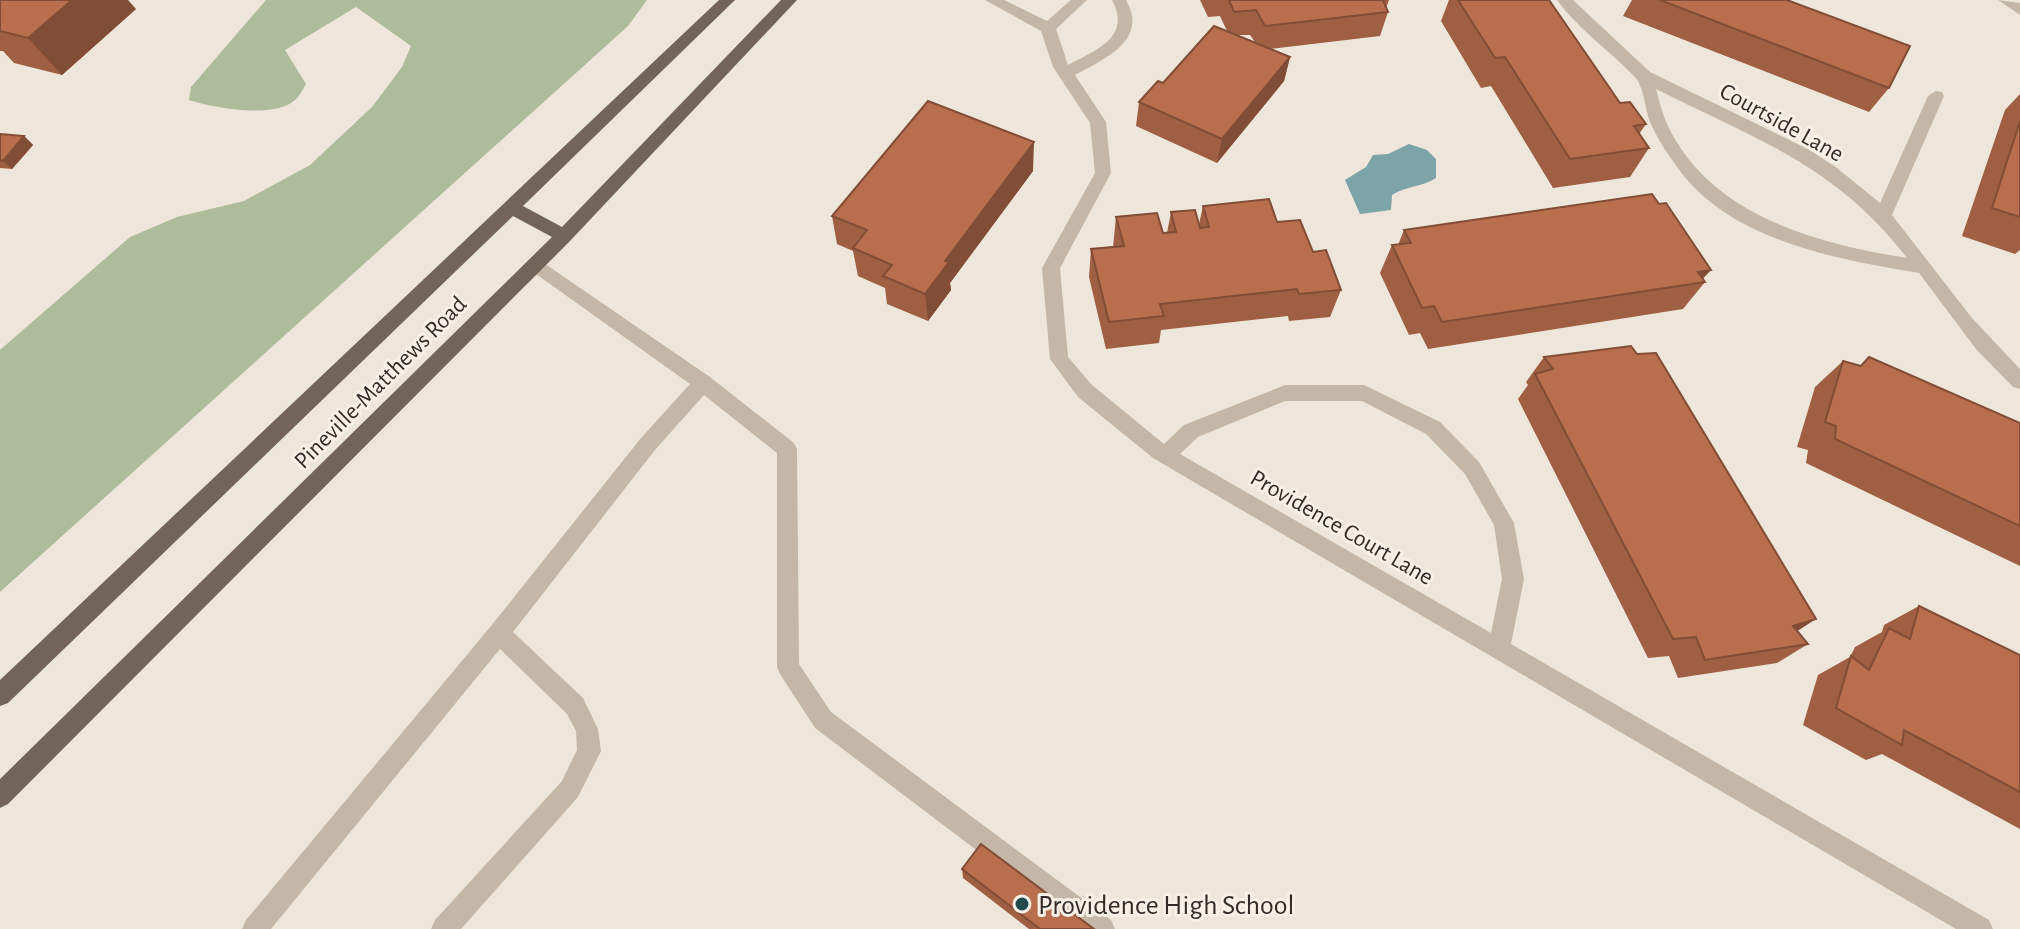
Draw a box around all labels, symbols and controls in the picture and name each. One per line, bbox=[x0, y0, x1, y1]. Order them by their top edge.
street label: Courtside Lane bbox=[1716, 79, 1848, 167]
street label: Pineville-Matthews Road bbox=[290, 292, 471, 473]
street label: Providence Court Lane bbox=[1246, 466, 1437, 590]
place label: Providence High School bbox=[1038, 892, 1294, 920]
marker: Providence High School bbox=[1013, 895, 1031, 913]

